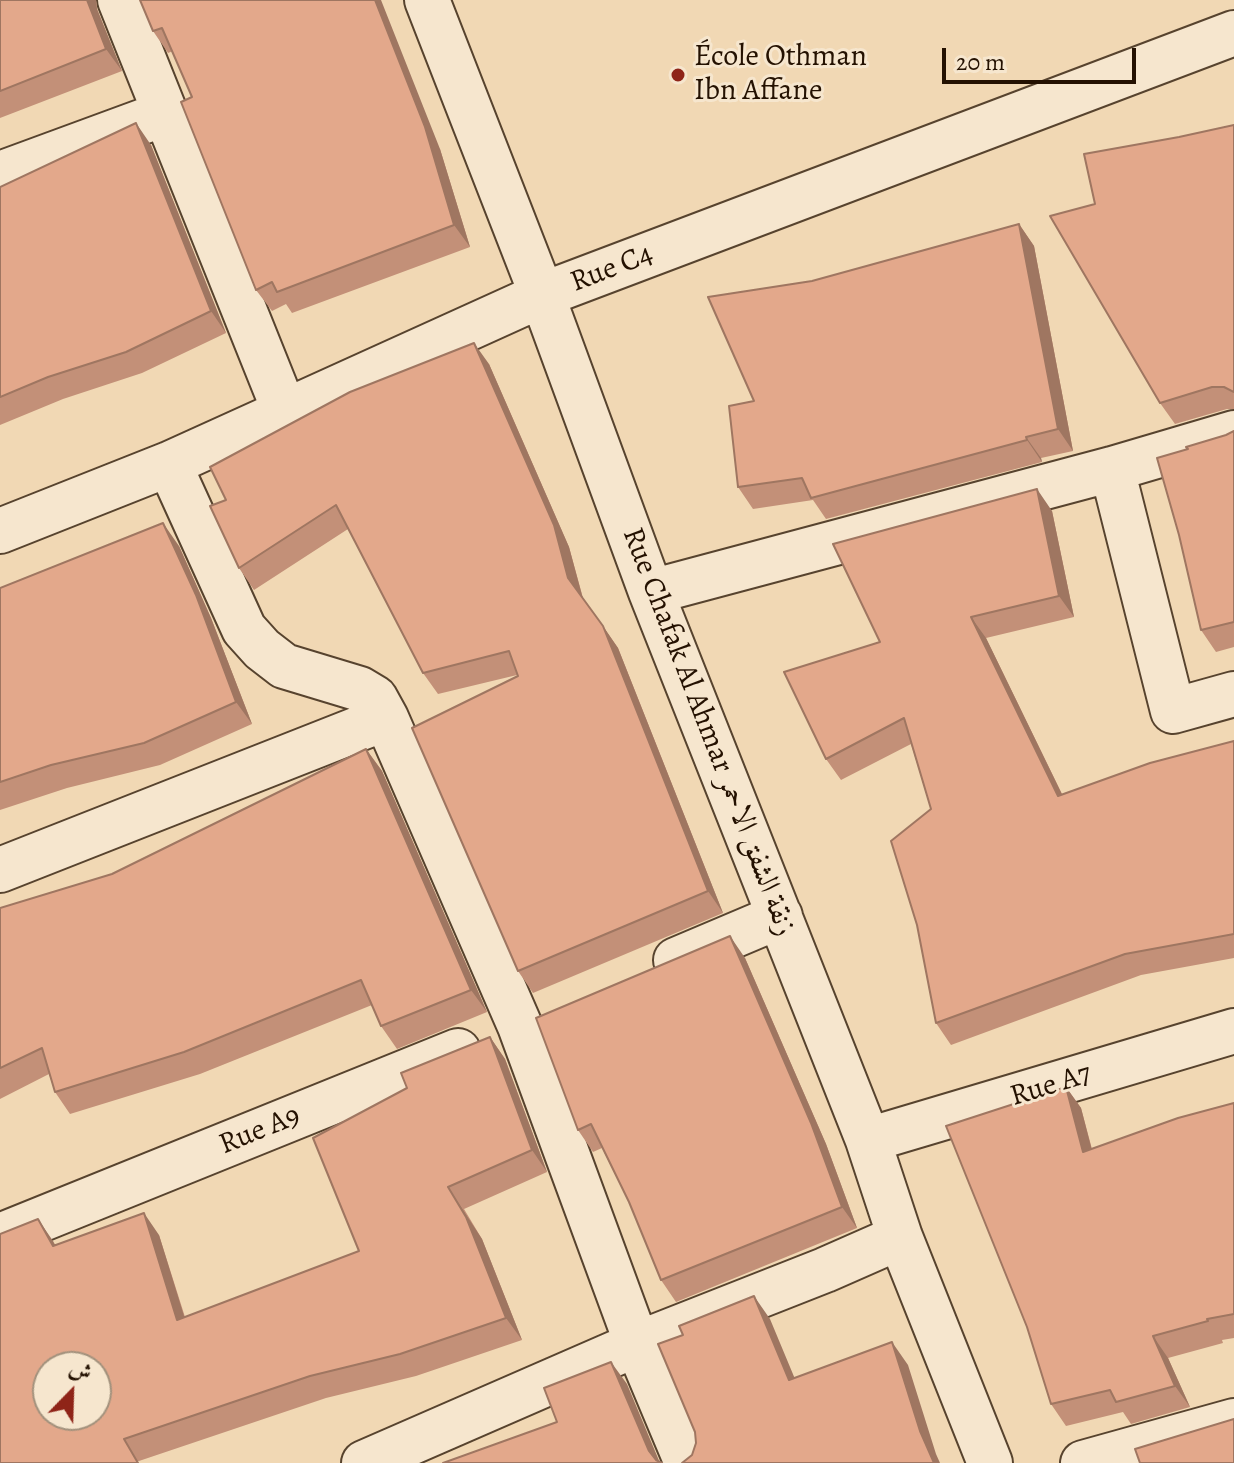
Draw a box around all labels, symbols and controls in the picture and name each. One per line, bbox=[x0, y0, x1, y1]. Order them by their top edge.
scale bar bbox=[946, 32, 1140, 82]
place label: École Othman Ibn Affane bbox=[694, 40, 867, 110]
text: 20 m bbox=[956, 46, 1005, 78]
marker: École Othman Ibn Affane bbox=[669, 66, 687, 84]
street label: Rue C4 bbox=[566, 237, 658, 301]
street label: Rue Chafak Al Ahmar زنقة الشفق الاحمر bbox=[613, 523, 803, 941]
street label: Rue A7 bbox=[1006, 1057, 1096, 1115]
street label: Rue A9 bbox=[214, 1099, 306, 1163]
north arrow bbox=[32, 1351, 112, 1431]
text: ش bbox=[65, 1353, 96, 1389]

